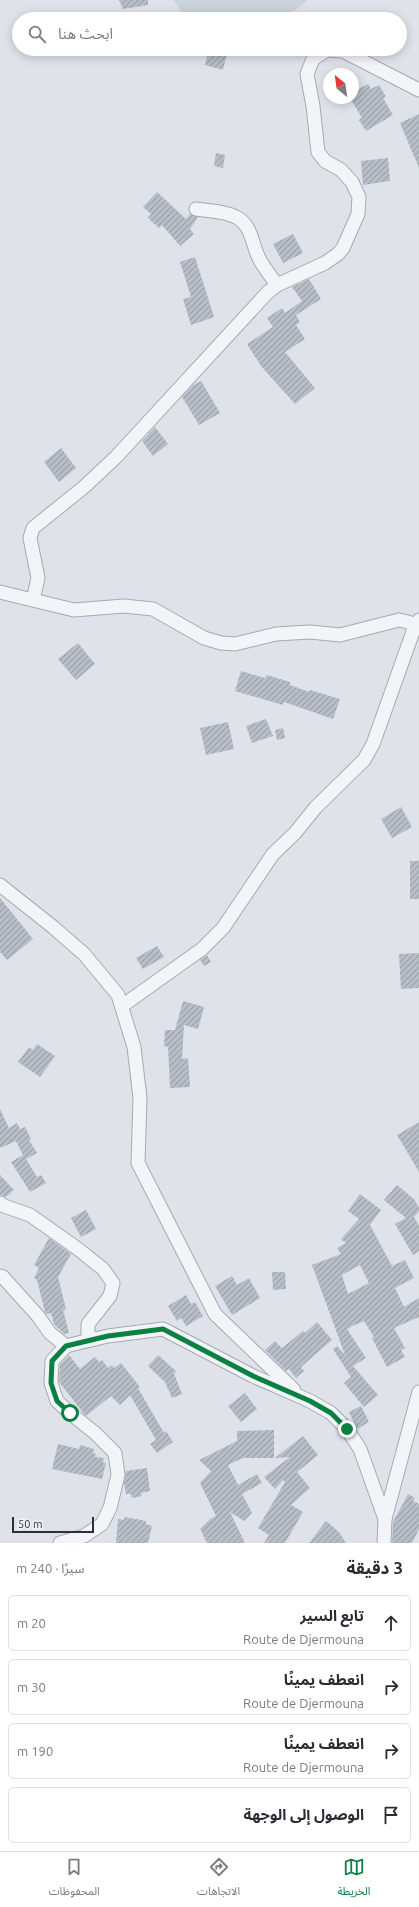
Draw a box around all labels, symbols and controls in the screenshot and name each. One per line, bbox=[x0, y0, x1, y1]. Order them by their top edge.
search box bbox=[12, 12, 407, 56]
icon: search bbox=[26, 23, 48, 45]
text: ابحث هنا bbox=[58, 25, 113, 42]
north arrow bbox=[323, 68, 359, 104]
route start bbox=[61, 1404, 79, 1422]
route end bbox=[338, 1420, 356, 1438]
scale bar bbox=[12, 1515, 94, 1534]
text: 50 m bbox=[18, 1518, 42, 1530]
text: 3 دقيقة bbox=[347, 1558, 403, 1577]
text: سيرًا · 240 m bbox=[16, 1561, 84, 1575]
text: تابع السير bbox=[300, 1607, 364, 1624]
icon: ahead bbox=[380, 1612, 402, 1634]
text: 20 m bbox=[17, 1616, 46, 1630]
text: Route de Djermouna bbox=[243, 1632, 364, 1646]
text: انعطف يمينًا bbox=[284, 1671, 364, 1688]
icon: right bbox=[380, 1676, 402, 1698]
text: 30 m bbox=[17, 1680, 46, 1694]
text: Route de Djermouna bbox=[243, 1696, 364, 1710]
text: انعطف يمينًا bbox=[284, 1735, 364, 1752]
icon: right bbox=[380, 1740, 402, 1762]
text: 190 m bbox=[17, 1744, 53, 1758]
text: Route de Djermouna bbox=[243, 1760, 364, 1774]
icon: arrive bbox=[380, 1804, 402, 1826]
text: الوصول إلى الوجهة bbox=[244, 1806, 364, 1823]
tab: المحفوظات bbox=[49, 1856, 100, 1903]
tab: الاتجاهات bbox=[197, 1856, 240, 1903]
tab: الخريطة bbox=[337, 1856, 370, 1903]

